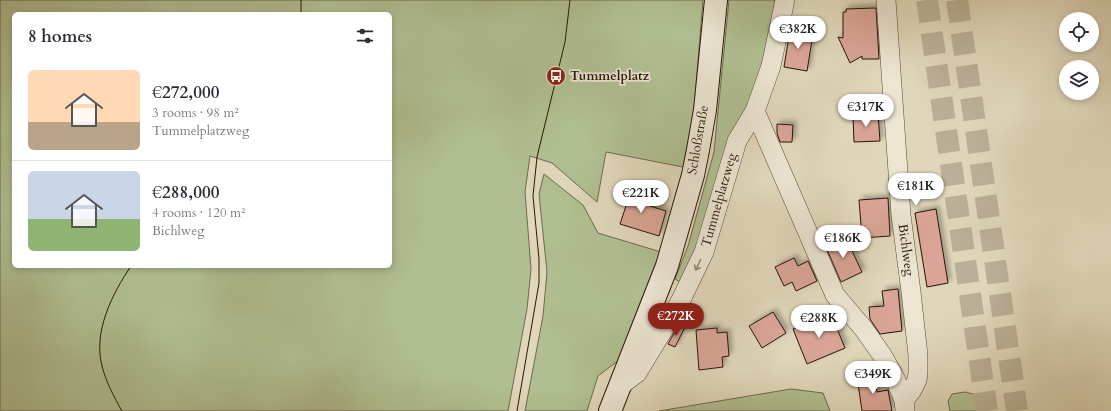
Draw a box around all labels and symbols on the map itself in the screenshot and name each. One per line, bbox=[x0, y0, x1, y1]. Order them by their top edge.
pin: €382K bbox=[770, 16, 826, 50]
bus stop icon: Tummelplatz bbox=[545, 65, 567, 87]
place label: Tummelplatz bbox=[570, 67, 650, 85]
pin: €317K bbox=[838, 94, 894, 128]
street label: Schloßstraße bbox=[683, 104, 713, 176]
street label: Tummelplatzweg bbox=[697, 150, 741, 249]
pin: €181K bbox=[888, 173, 944, 207]
pin: €221K bbox=[613, 180, 669, 214]
street label: Bichlweg bbox=[893, 223, 919, 278]
pin: €186K bbox=[815, 225, 871, 259]
one-way arrow bbox=[694, 259, 701, 271]
pin: €272K bbox=[648, 303, 704, 337]
pin: €288K bbox=[791, 305, 847, 339]
pin: €349K bbox=[845, 361, 901, 395]

